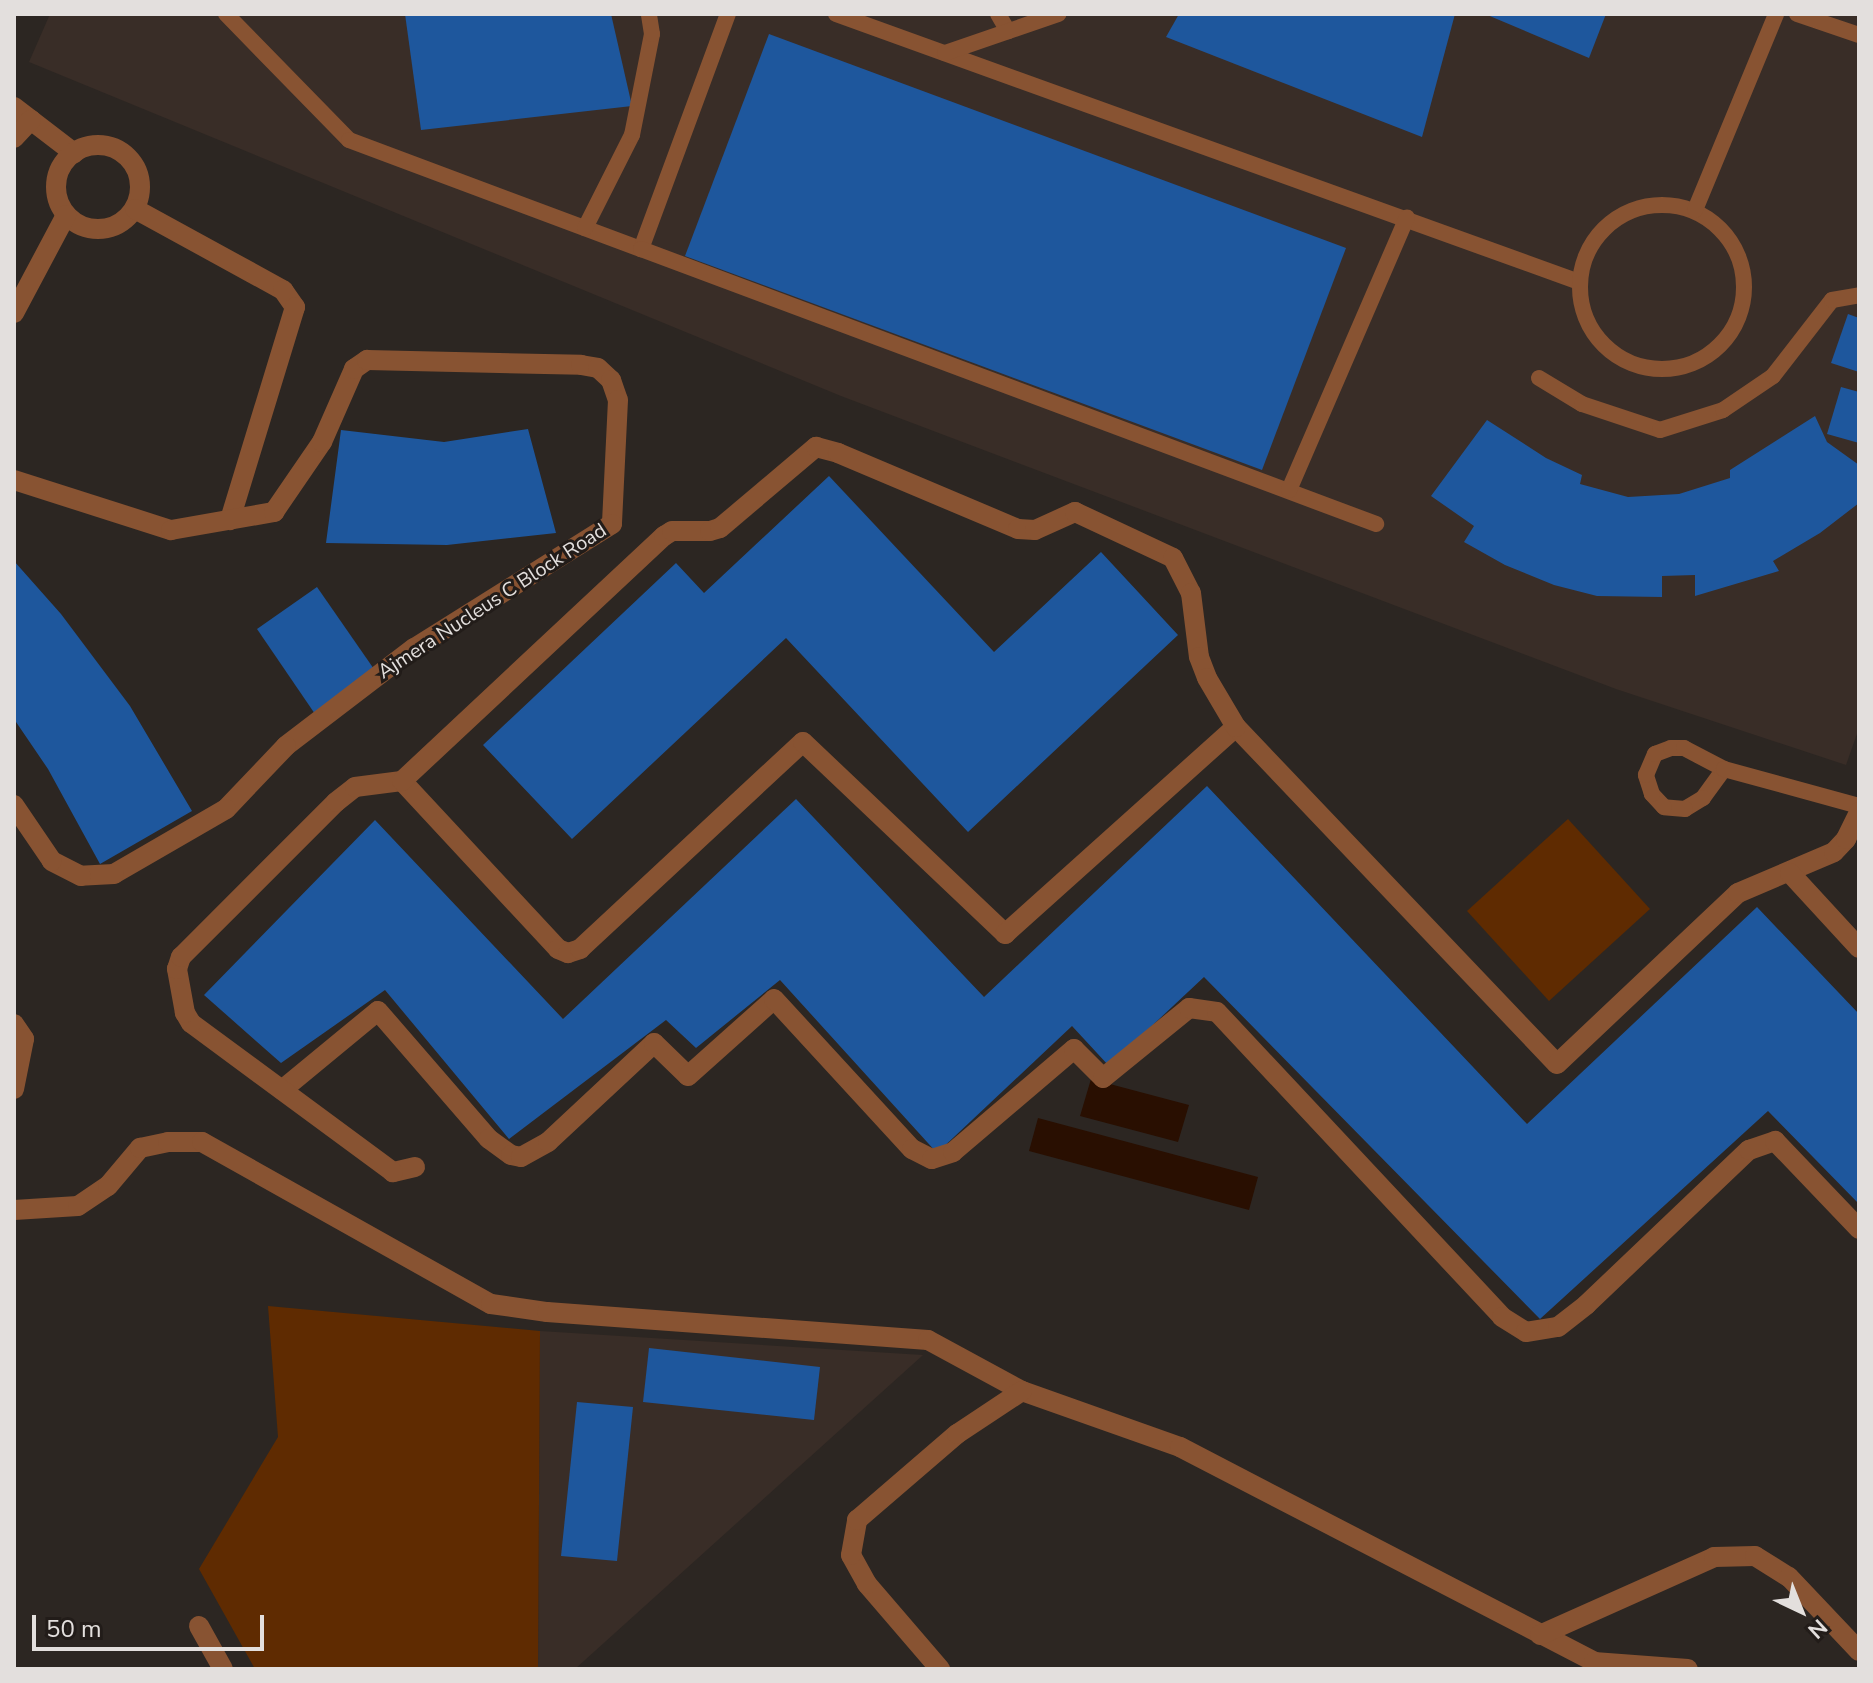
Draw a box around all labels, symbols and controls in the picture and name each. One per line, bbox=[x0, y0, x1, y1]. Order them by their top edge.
street label: Ajmera Nucleus C Block Road bbox=[373, 518, 611, 684]
north arrow bbox=[1761, 1571, 1841, 1651]
scale bar bbox=[36, 1599, 268, 1649]
text: N bbox=[1801, 1612, 1834, 1645]
text: 50 m bbox=[46, 1613, 102, 1645]

